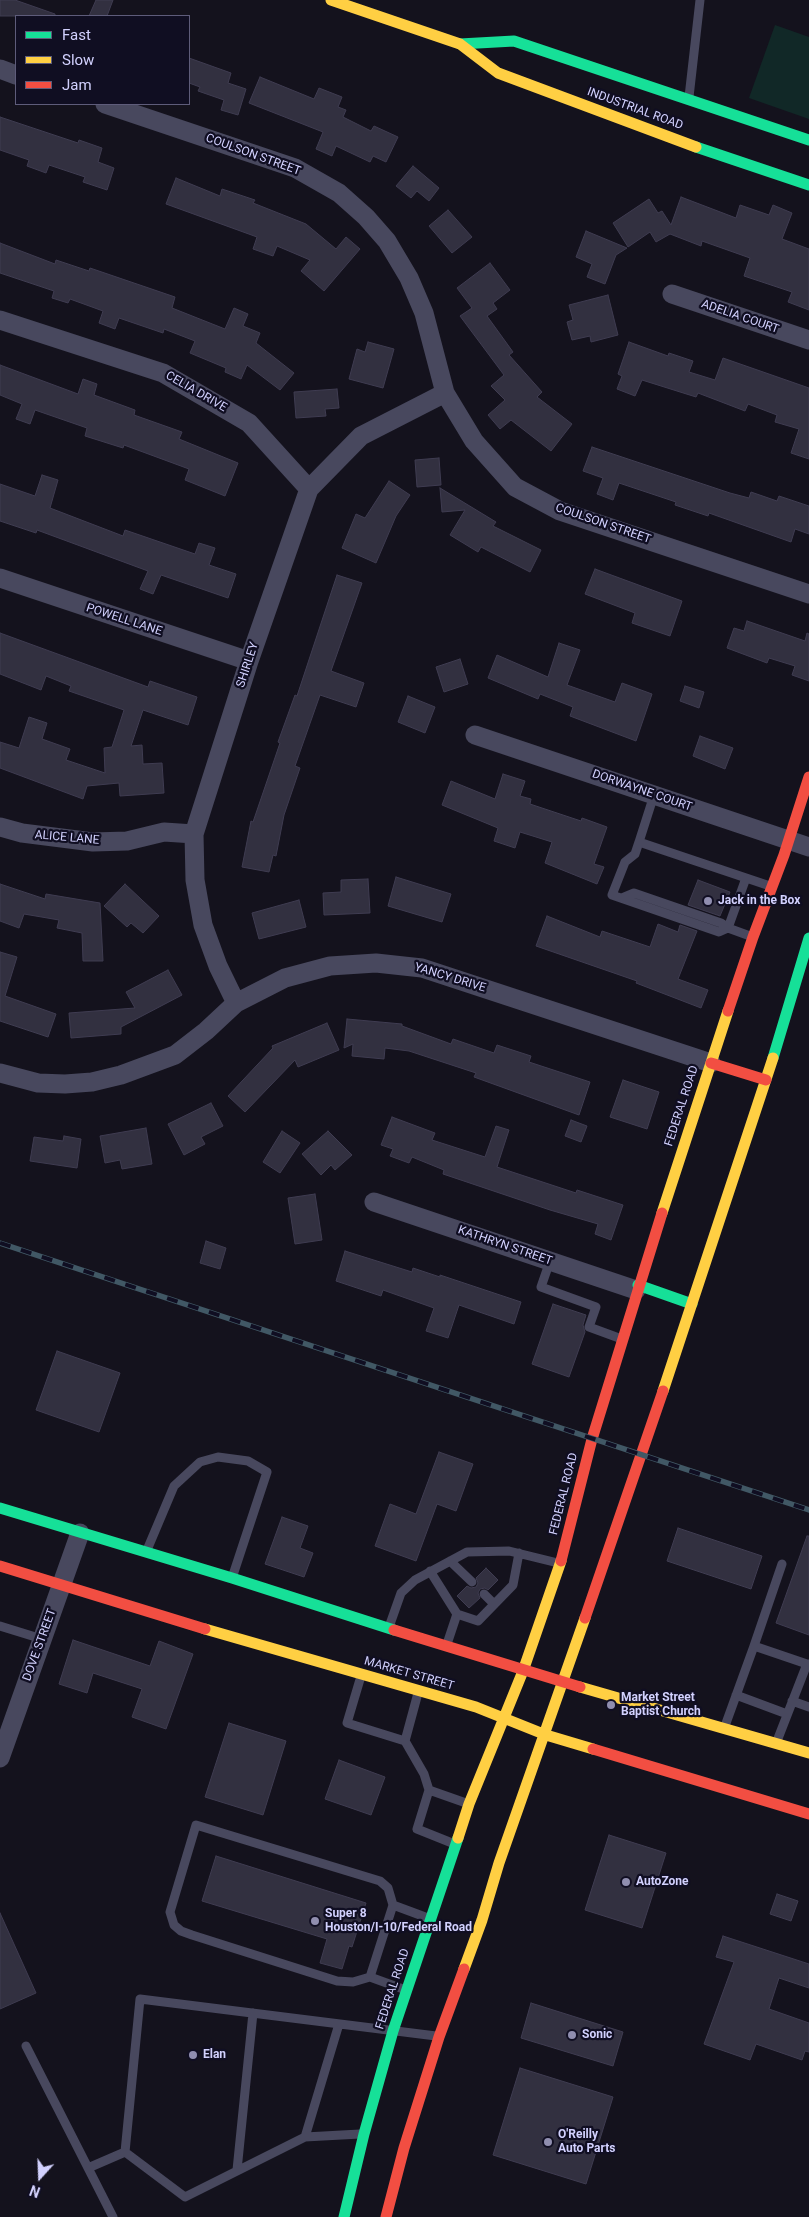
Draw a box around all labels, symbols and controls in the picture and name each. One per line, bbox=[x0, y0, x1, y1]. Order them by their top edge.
legend bbox=[15, 15, 190, 105]
text: Fast bbox=[62, 26, 91, 44]
text: Slow bbox=[62, 51, 94, 69]
text: Jam bbox=[62, 76, 92, 94]
street label: INDUSTRIAL ROAD bbox=[585, 85, 685, 133]
street label: COULSON STREET bbox=[204, 131, 302, 179]
street label: ADELIA COURT bbox=[699, 297, 781, 337]
street label: CELIA DRIVE bbox=[163, 369, 229, 415]
street label: COULSON STREET bbox=[553, 501, 653, 547]
street label: POWELL LANE bbox=[84, 601, 164, 639]
street label: SHIRLEY bbox=[234, 641, 262, 689]
street label: DORWAYNE COURT bbox=[590, 767, 694, 815]
street label: ALICE LANE bbox=[34, 828, 100, 848]
place label: Jack in the Box bbox=[718, 894, 800, 908]
marker: Jack in the Box bbox=[702, 895, 714, 907]
street label: YANCY DRIVE bbox=[412, 960, 488, 996]
street label: FEDERAL ROAD bbox=[662, 1064, 702, 1148]
street label: KATHRYN STREET bbox=[456, 1223, 554, 1269]
street label: FEDERAL ROAD bbox=[547, 1451, 581, 1537]
street label: DOVE STREET bbox=[20, 1607, 60, 1683]
street label: MARKET STREET bbox=[362, 1654, 456, 1694]
place label: Market Street Baptist Church bbox=[621, 1691, 701, 1719]
marker: Market Street Baptist Church bbox=[605, 1699, 617, 1711]
place label: AutoZone bbox=[636, 1875, 689, 1889]
marker: AutoZone bbox=[620, 1876, 632, 1888]
place label: Super 8 Houston/I-10/Federal Road bbox=[325, 1907, 472, 1935]
marker: Super 8 Houston/I-10/Federal Road bbox=[309, 1915, 321, 1927]
street label: FEDERAL ROAD bbox=[373, 1947, 413, 2031]
place label: Sonic bbox=[582, 2028, 612, 2042]
marker: Sonic bbox=[566, 2029, 578, 2041]
place label: Elan bbox=[203, 2048, 226, 2062]
marker: Elan bbox=[187, 2049, 199, 2061]
place label: O'Reilly Auto Parts bbox=[558, 2128, 615, 2156]
marker: O'Reilly Auto Parts bbox=[542, 2136, 554, 2148]
north arrow bbox=[15, 2152, 65, 2202]
text: N bbox=[27, 2182, 42, 2200]

